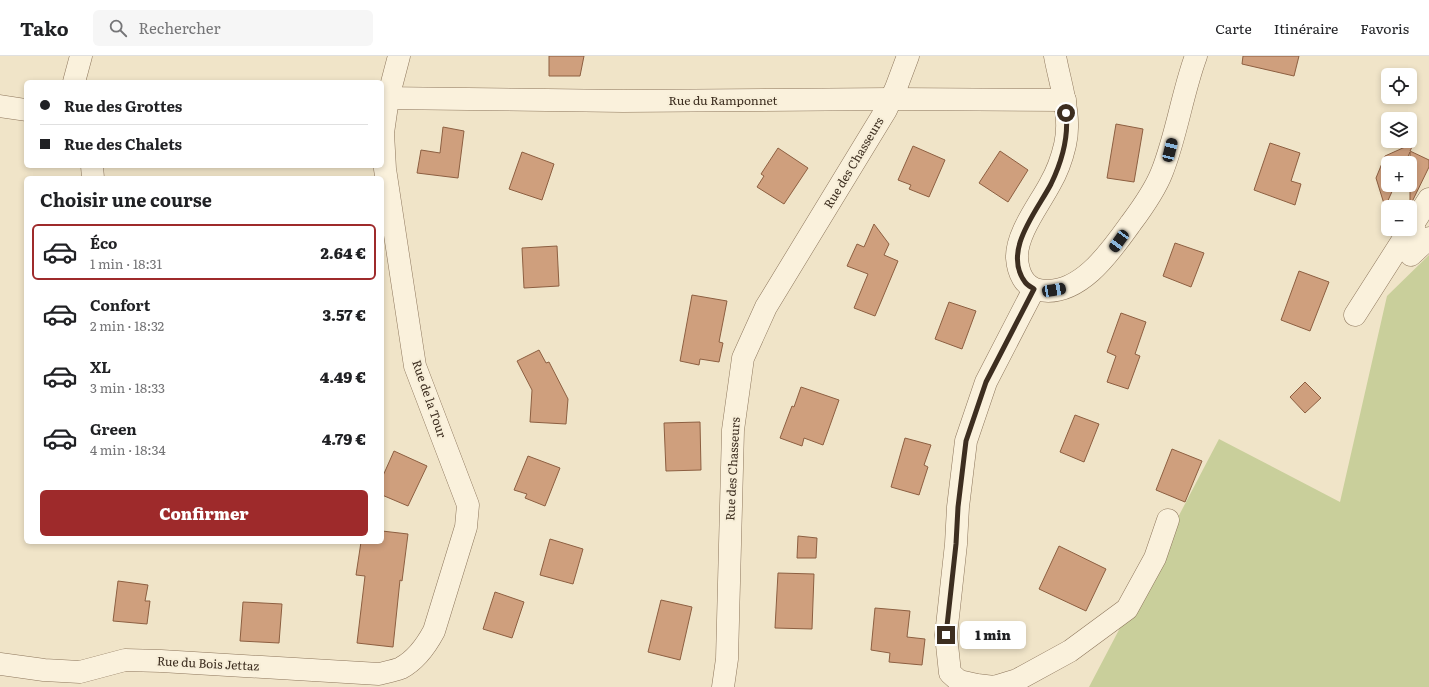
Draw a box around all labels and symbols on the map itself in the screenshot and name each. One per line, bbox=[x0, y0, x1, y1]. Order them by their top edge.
street label: Rue du Ramponnet bbox=[669, 91, 778, 109]
route start bbox=[1057, 104, 1075, 122]
street label: Rue des Chasseurs bbox=[819, 113, 888, 212]
car bbox=[1161, 137, 1179, 163]
car bbox=[1107, 228, 1131, 254]
car bbox=[1041, 282, 1067, 298]
street label: Rue de la Tour bbox=[408, 357, 452, 440]
street label: Rue des Chasseurs bbox=[720, 416, 744, 521]
callout: 1 min bbox=[960, 621, 1026, 649]
route end bbox=[937, 626, 955, 644]
street label: Rue du Bois Jettaz bbox=[156, 651, 260, 675]

